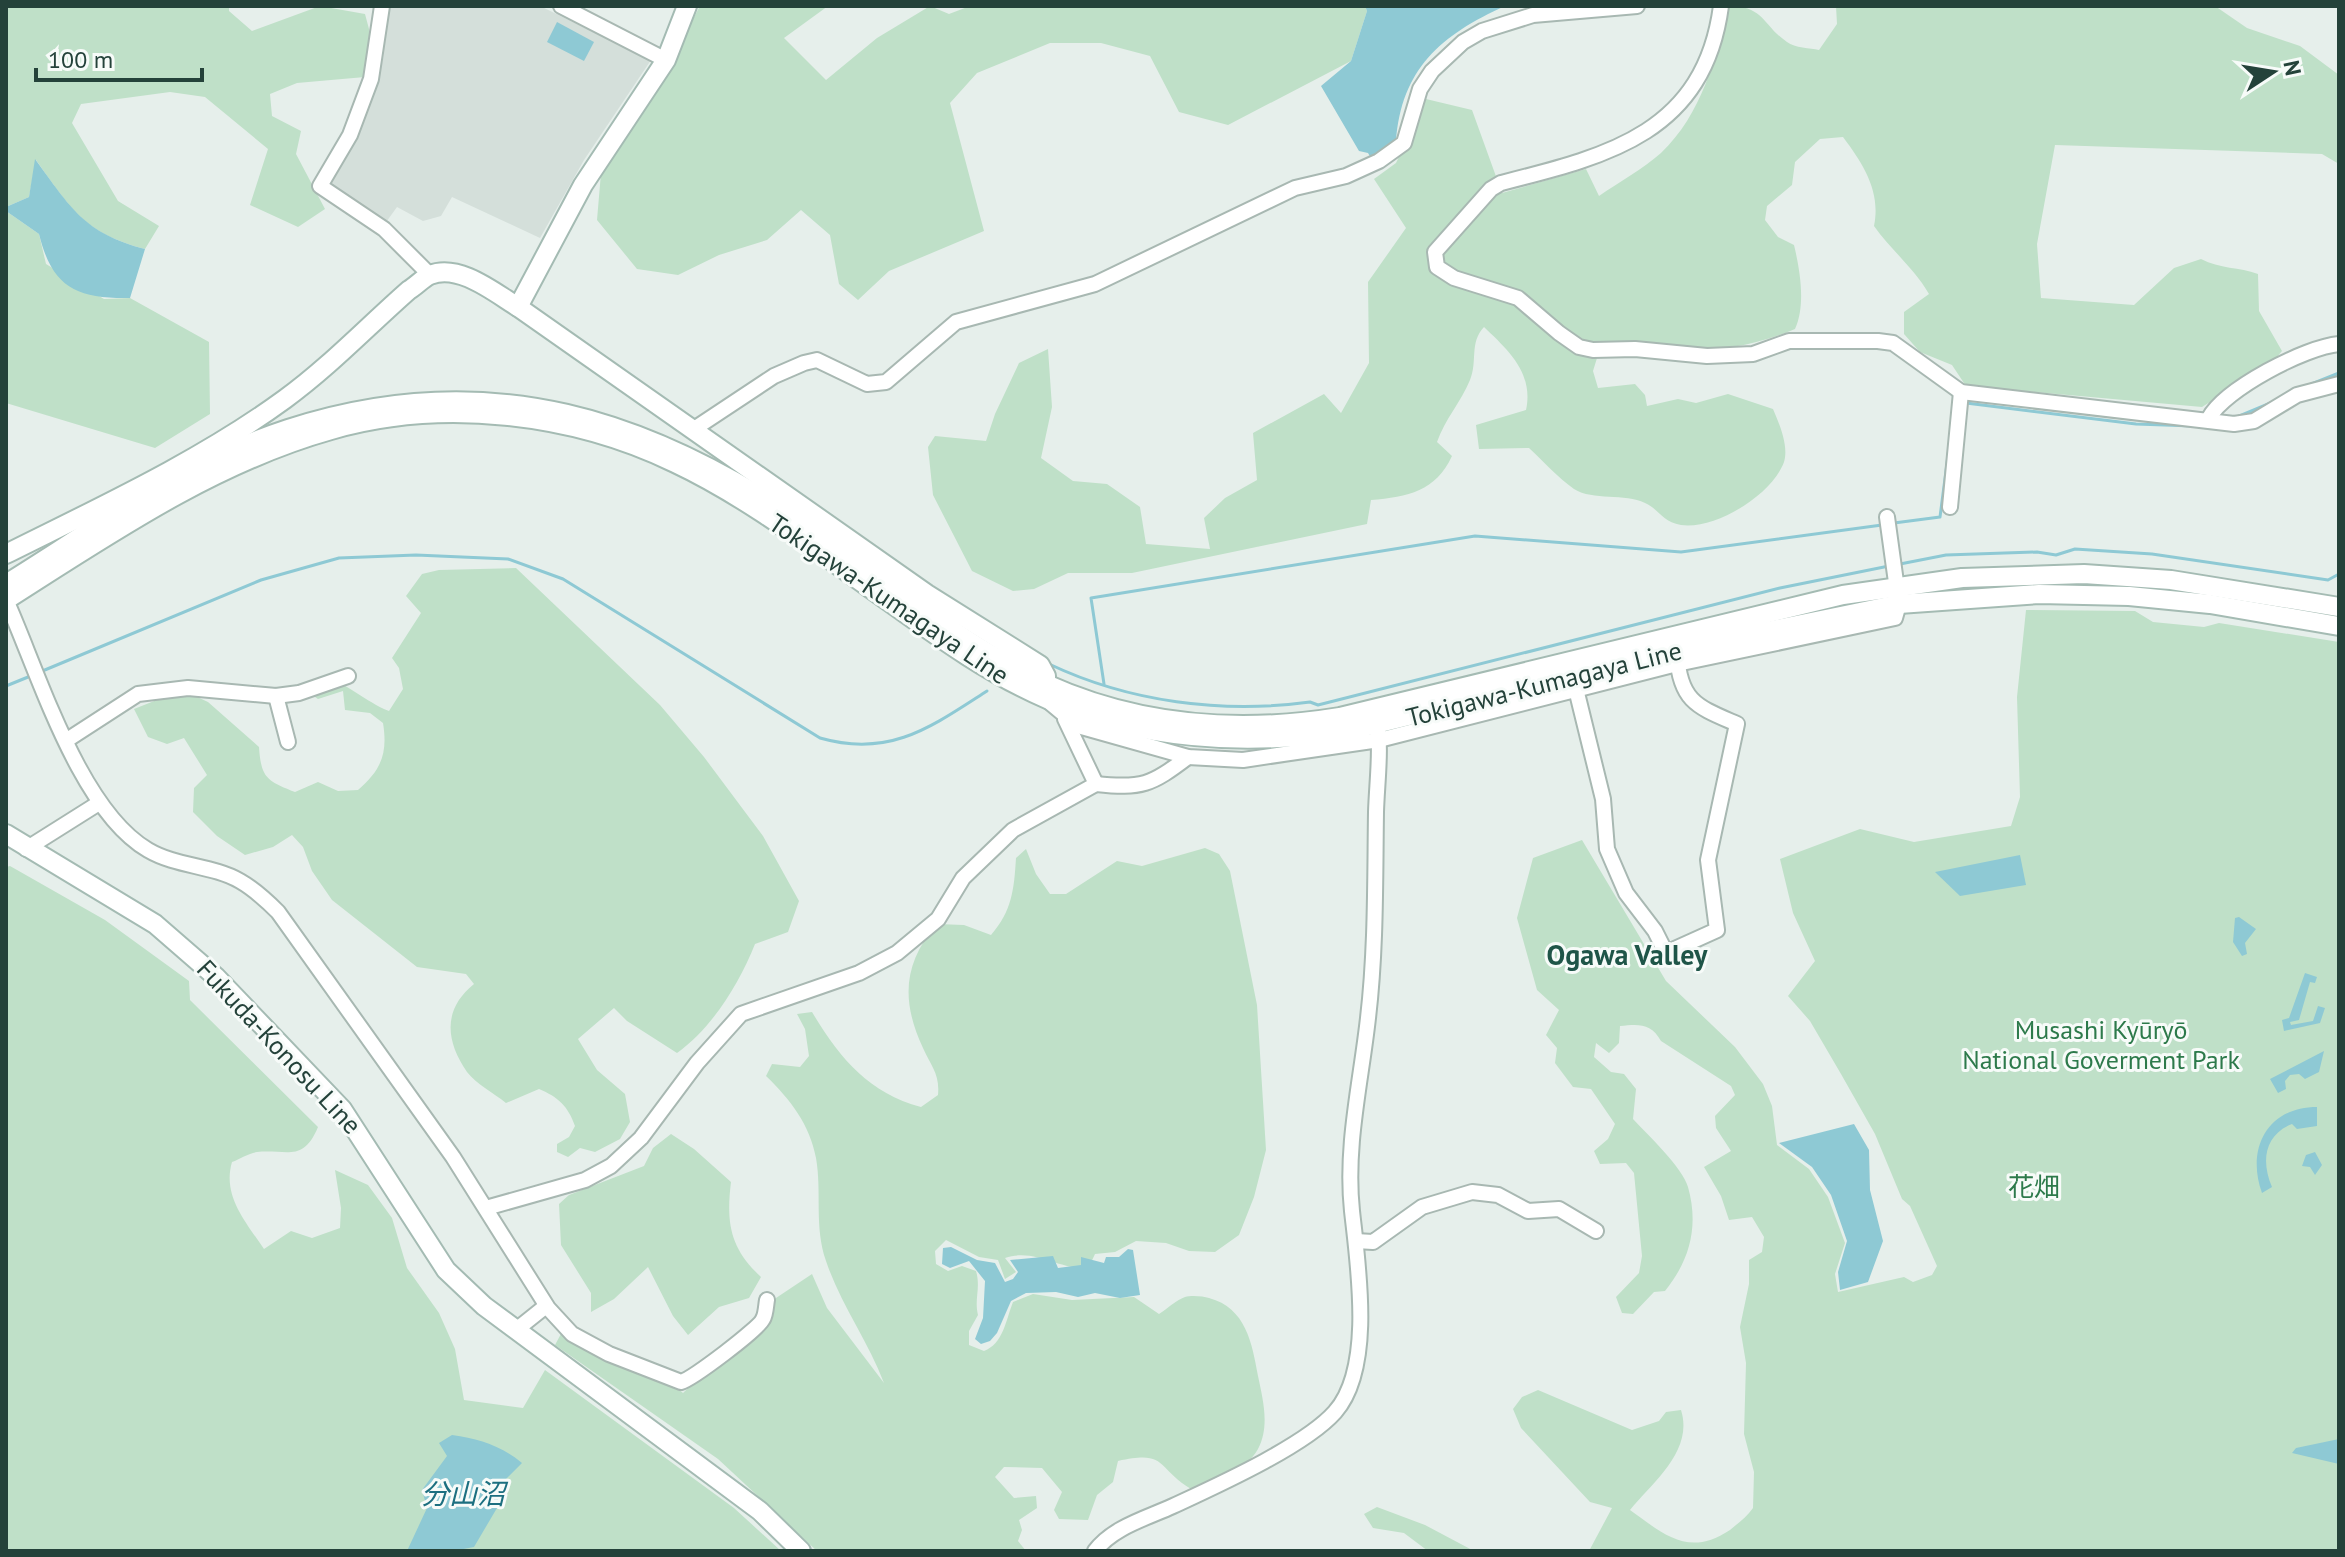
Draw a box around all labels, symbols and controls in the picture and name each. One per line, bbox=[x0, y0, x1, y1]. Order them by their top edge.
scale bar bbox=[36, 32, 202, 82]
north arrow bbox=[2233, 32, 2313, 112]
text: 100 m bbox=[48, 44, 113, 75]
text: N bbox=[2277, 58, 2308, 78]
street label: Tokigawa-Kumagaya Line bbox=[763, 506, 1016, 691]
street label: Tokigawa-Kumagaya Line bbox=[1403, 633, 1685, 734]
district label: Ogawa Valley bbox=[1547, 936, 1708, 973]
street label: Fukuda-Konosu Line bbox=[190, 953, 369, 1141]
park label: Musashi Kyūryō National Goverment Park bbox=[1962, 1013, 2240, 1076]
park label: 花畑 bbox=[2008, 1170, 2060, 1203]
water label: 分山沼 bbox=[421, 1475, 509, 1512]

